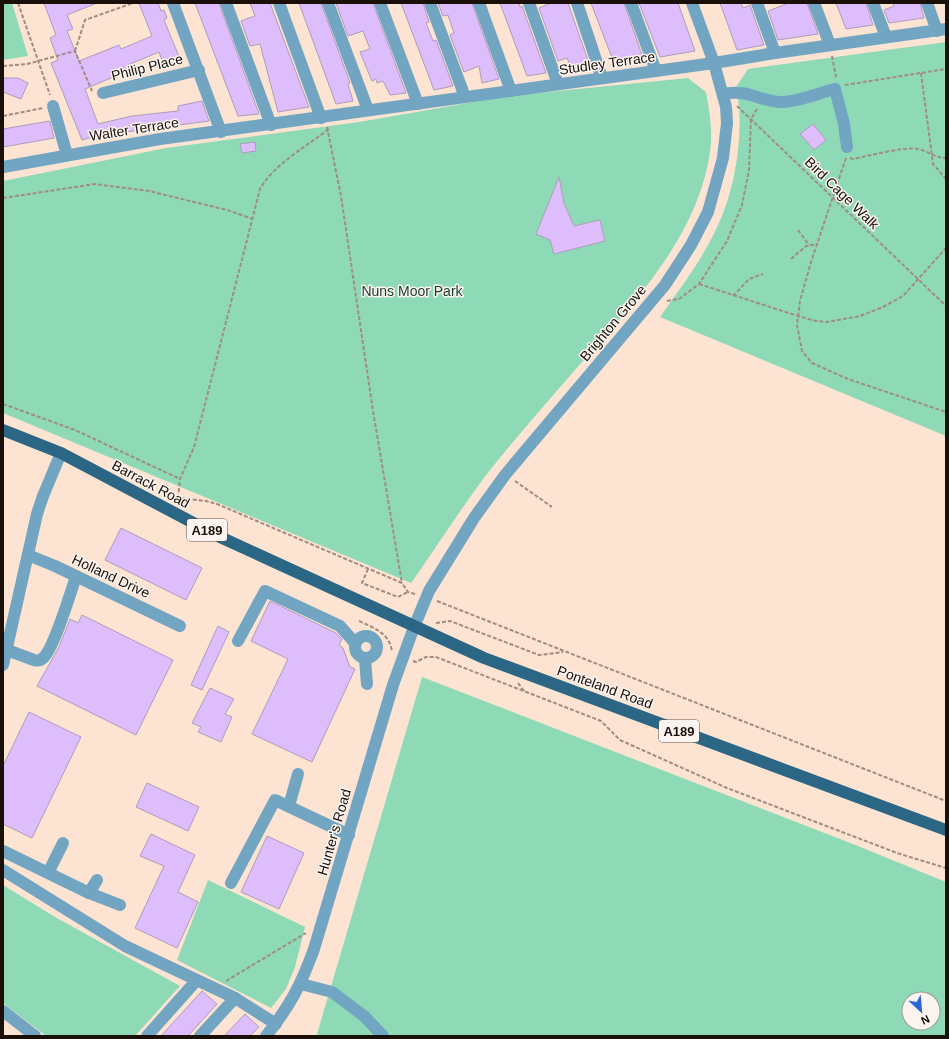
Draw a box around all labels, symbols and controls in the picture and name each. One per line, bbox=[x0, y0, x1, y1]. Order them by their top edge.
street label: Studley Terrace bbox=[558, 48, 656, 78]
street label: Philip Place bbox=[110, 50, 185, 84]
street label: Walter Terrace bbox=[88, 114, 180, 144]
street label: Bird Cage Walk bbox=[802, 154, 883, 233]
street label: Brighton Grove bbox=[577, 282, 650, 364]
park label: Nuns Moor Park bbox=[361, 283, 464, 299]
street label: Barrack Road bbox=[109, 457, 193, 511]
road number: A189 bbox=[187, 519, 227, 541]
street label: Holland Drive bbox=[70, 551, 153, 601]
street label: Ponteland Road bbox=[555, 662, 655, 712]
road number: A189 bbox=[659, 720, 699, 742]
street label: Hunter's Road bbox=[314, 787, 354, 877]
north arrow bbox=[901, 991, 941, 1031]
text: N bbox=[919, 1013, 932, 1027]

